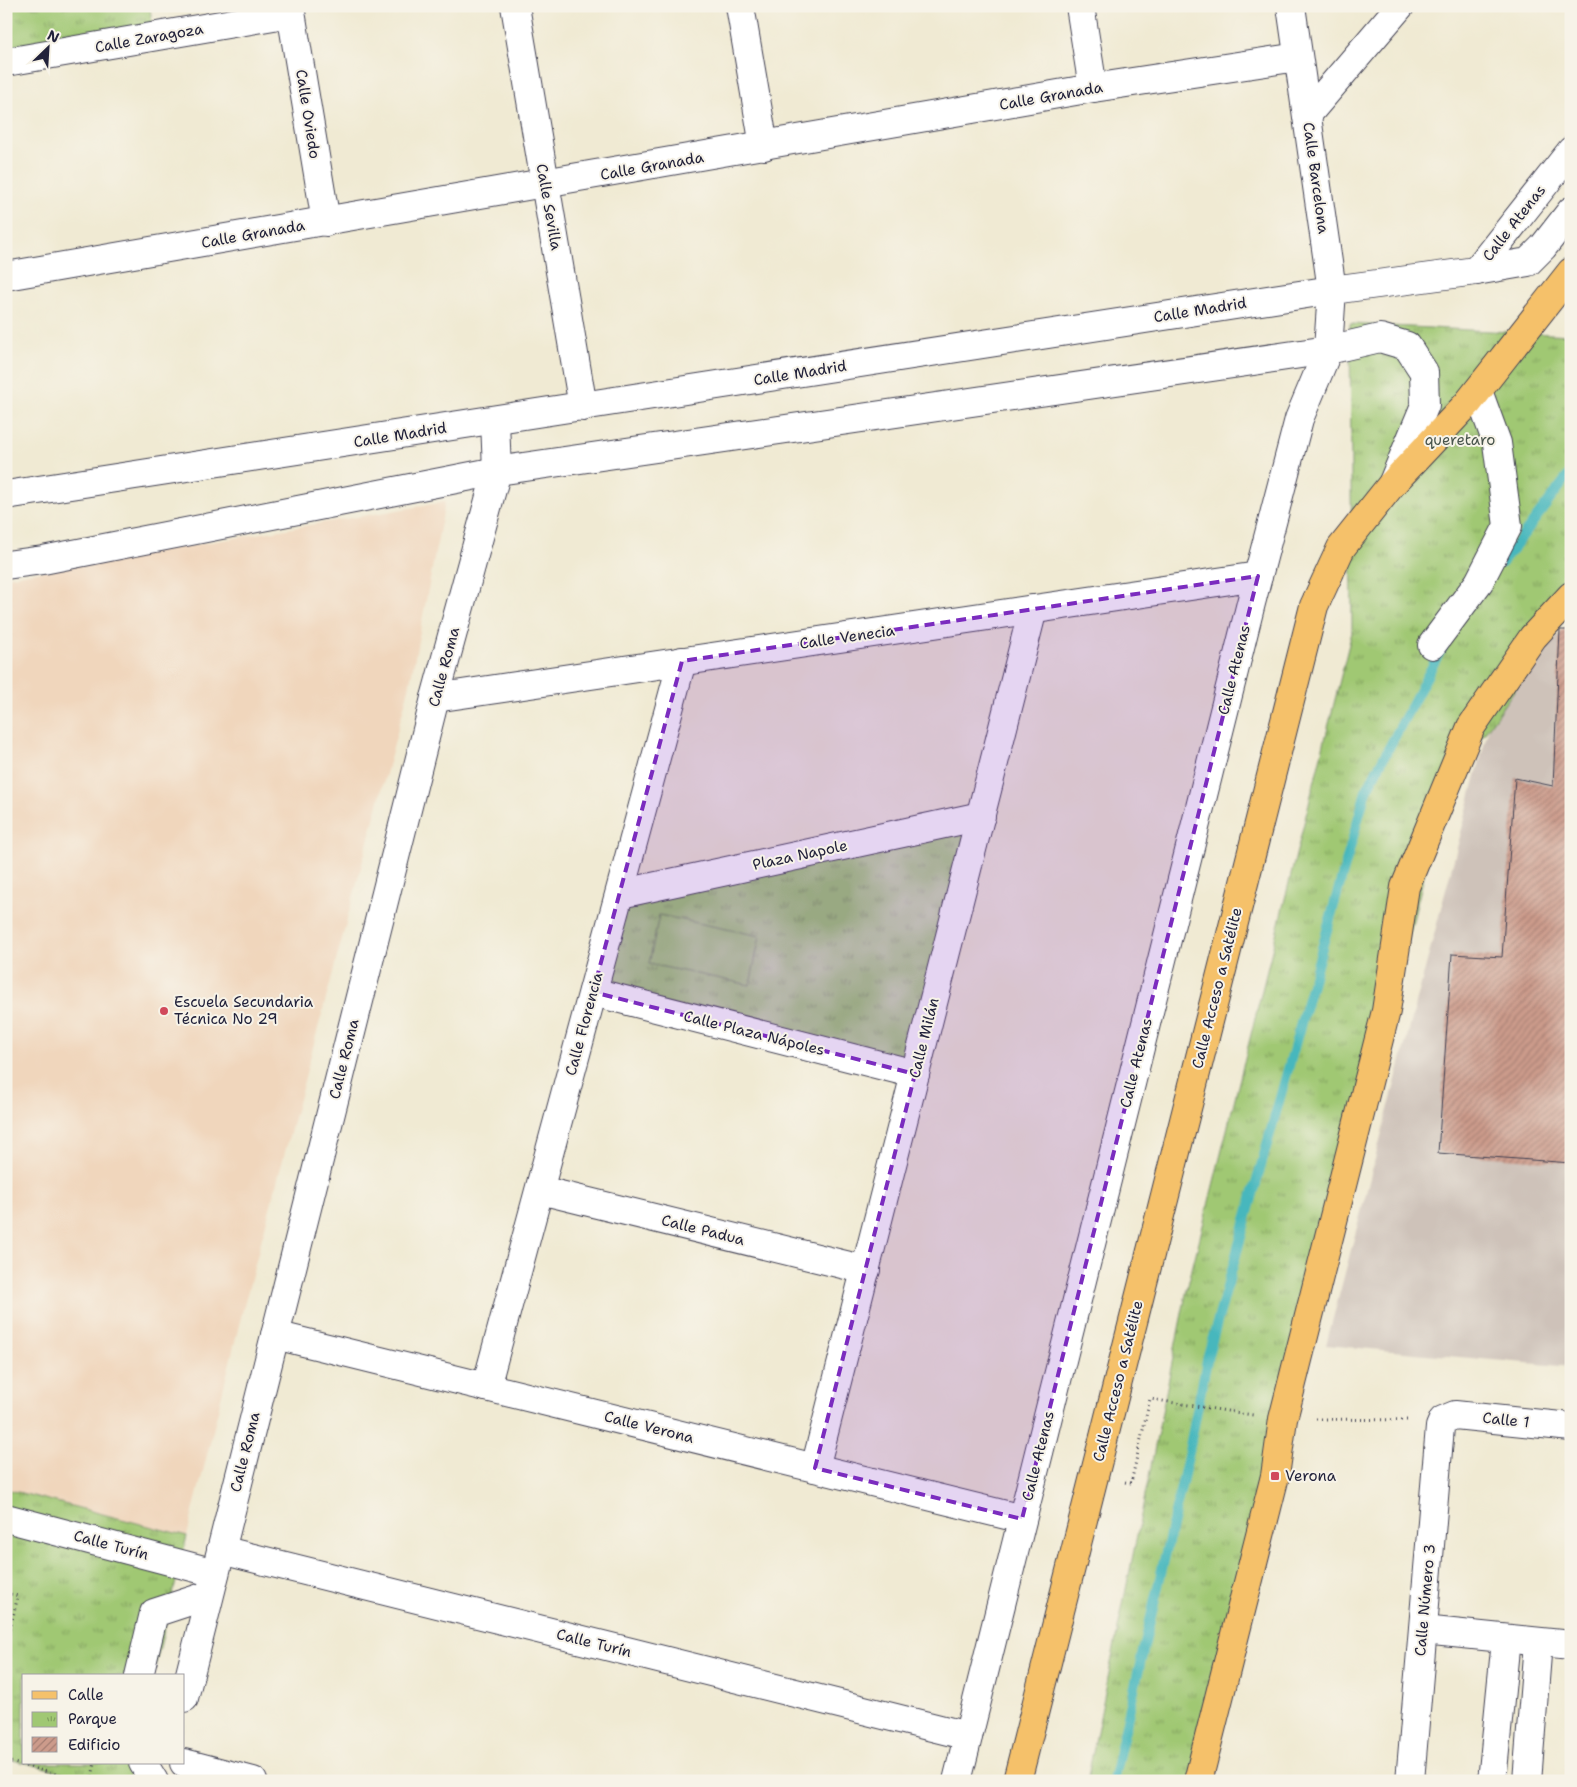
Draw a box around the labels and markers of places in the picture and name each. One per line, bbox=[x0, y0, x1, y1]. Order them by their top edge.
place label: Escuela Secundaria Técnica No 29 bbox=[174, 992, 314, 1029]
marker: Escuela Secundaria Técnica No 29 bbox=[158, 1005, 170, 1017]
place label: Verona bbox=[1285, 1466, 1337, 1486]
marker: Verona bbox=[1269, 1470, 1281, 1482]

